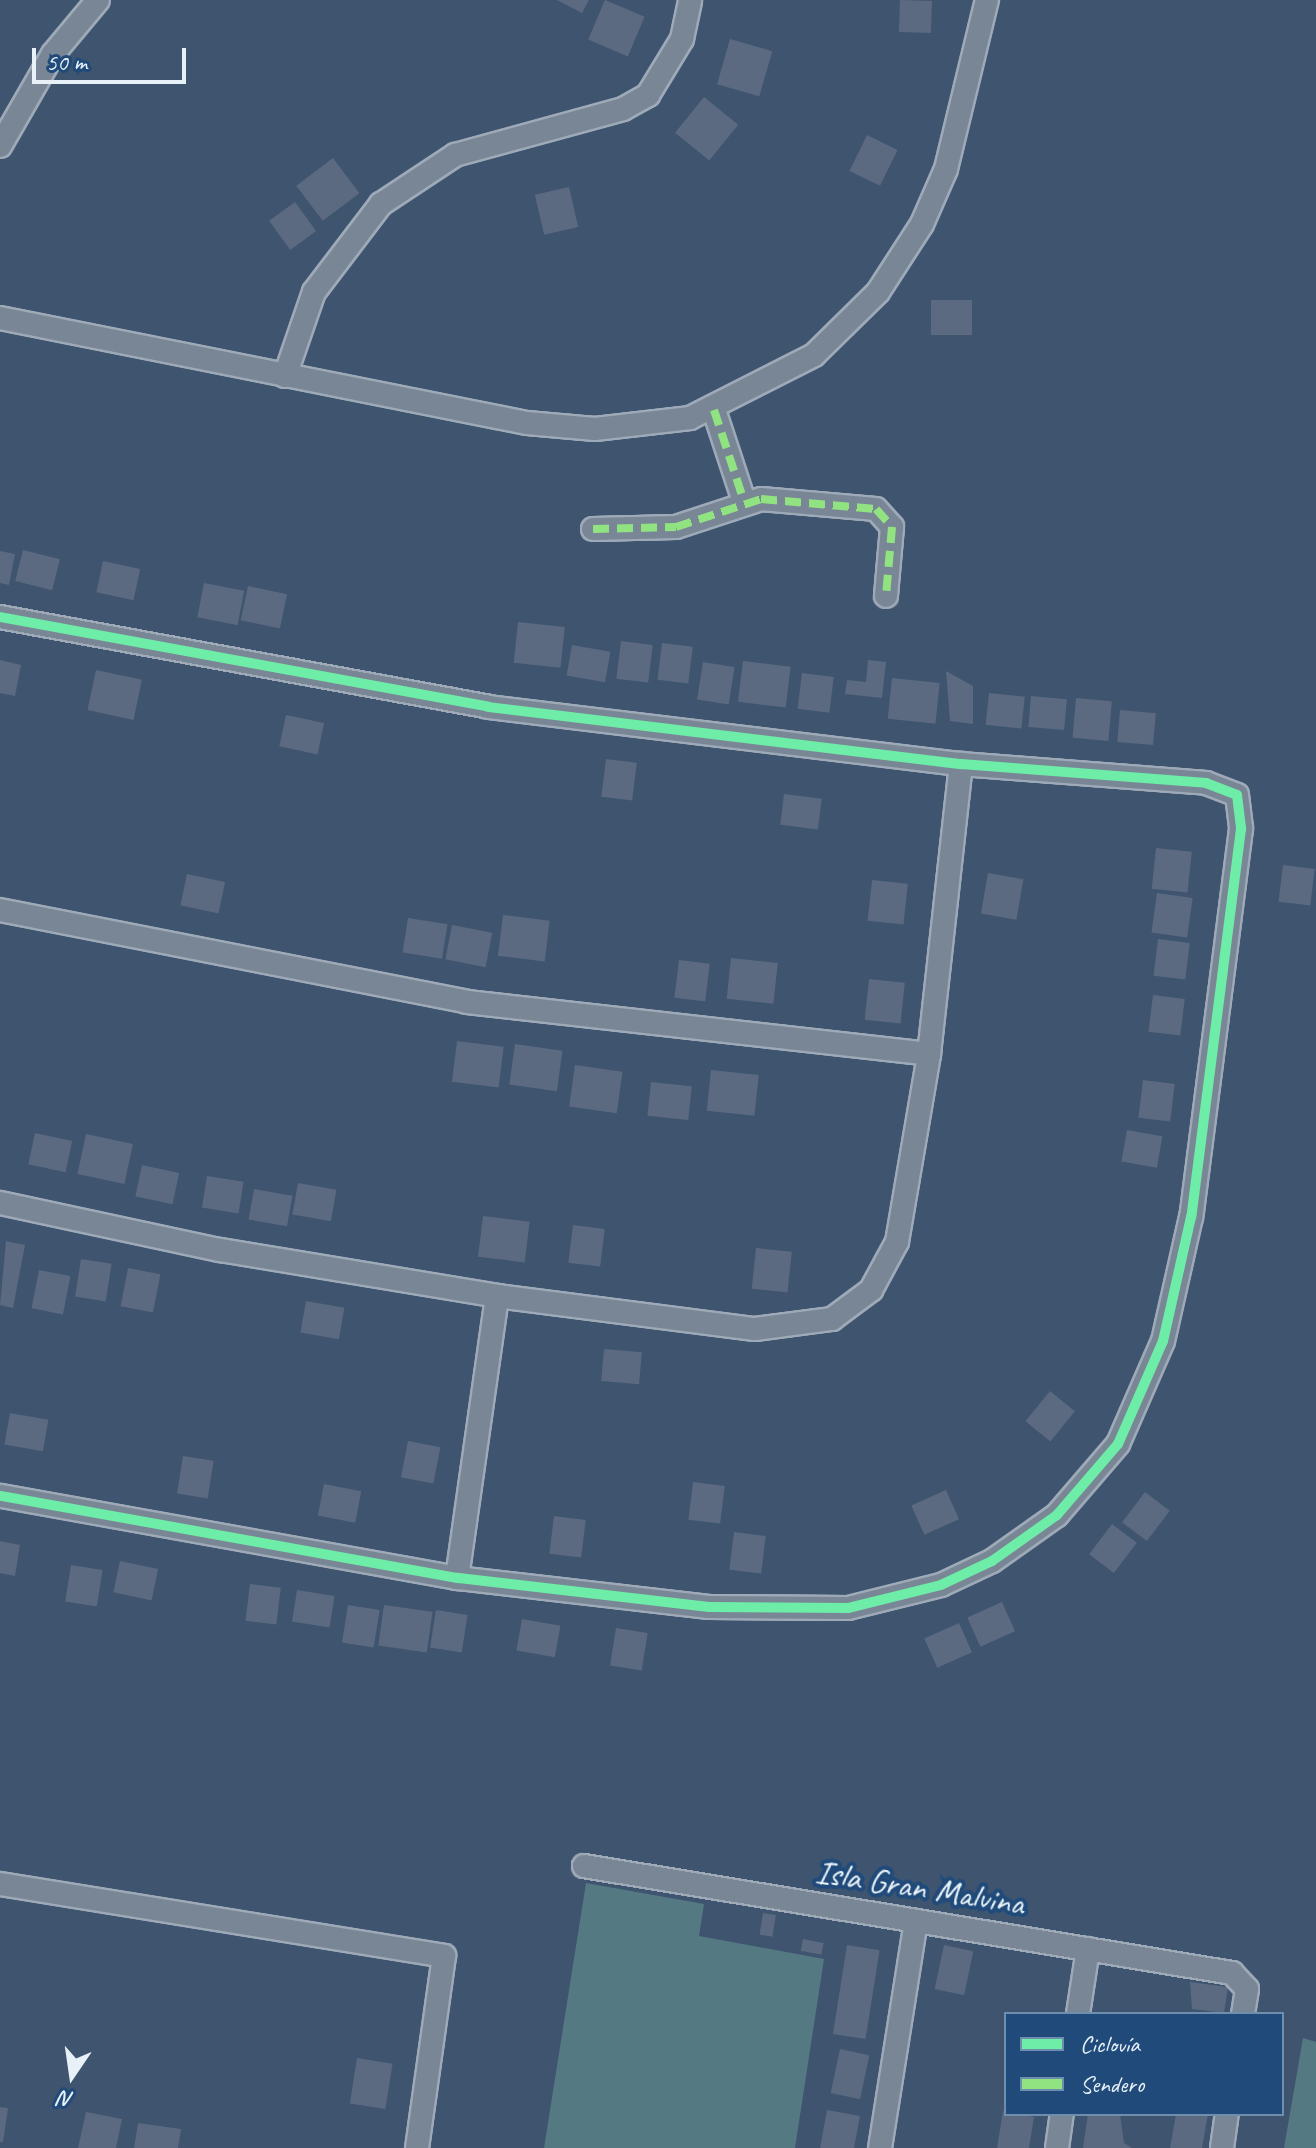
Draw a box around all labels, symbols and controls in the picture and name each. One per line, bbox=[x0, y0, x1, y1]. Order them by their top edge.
scale bar bbox=[36, 32, 190, 82]
text: 50 m bbox=[46, 47, 87, 77]
street label: Isla Gran Malvina bbox=[812, 1850, 1028, 1924]
legend bbox=[1004, 2012, 1284, 2116]
text: Ciclovía bbox=[1080, 2029, 1140, 2059]
north arrow bbox=[32, 2036, 112, 2116]
text: Sendero bbox=[1080, 2069, 1144, 2099]
text: N bbox=[57, 2084, 76, 2115]

